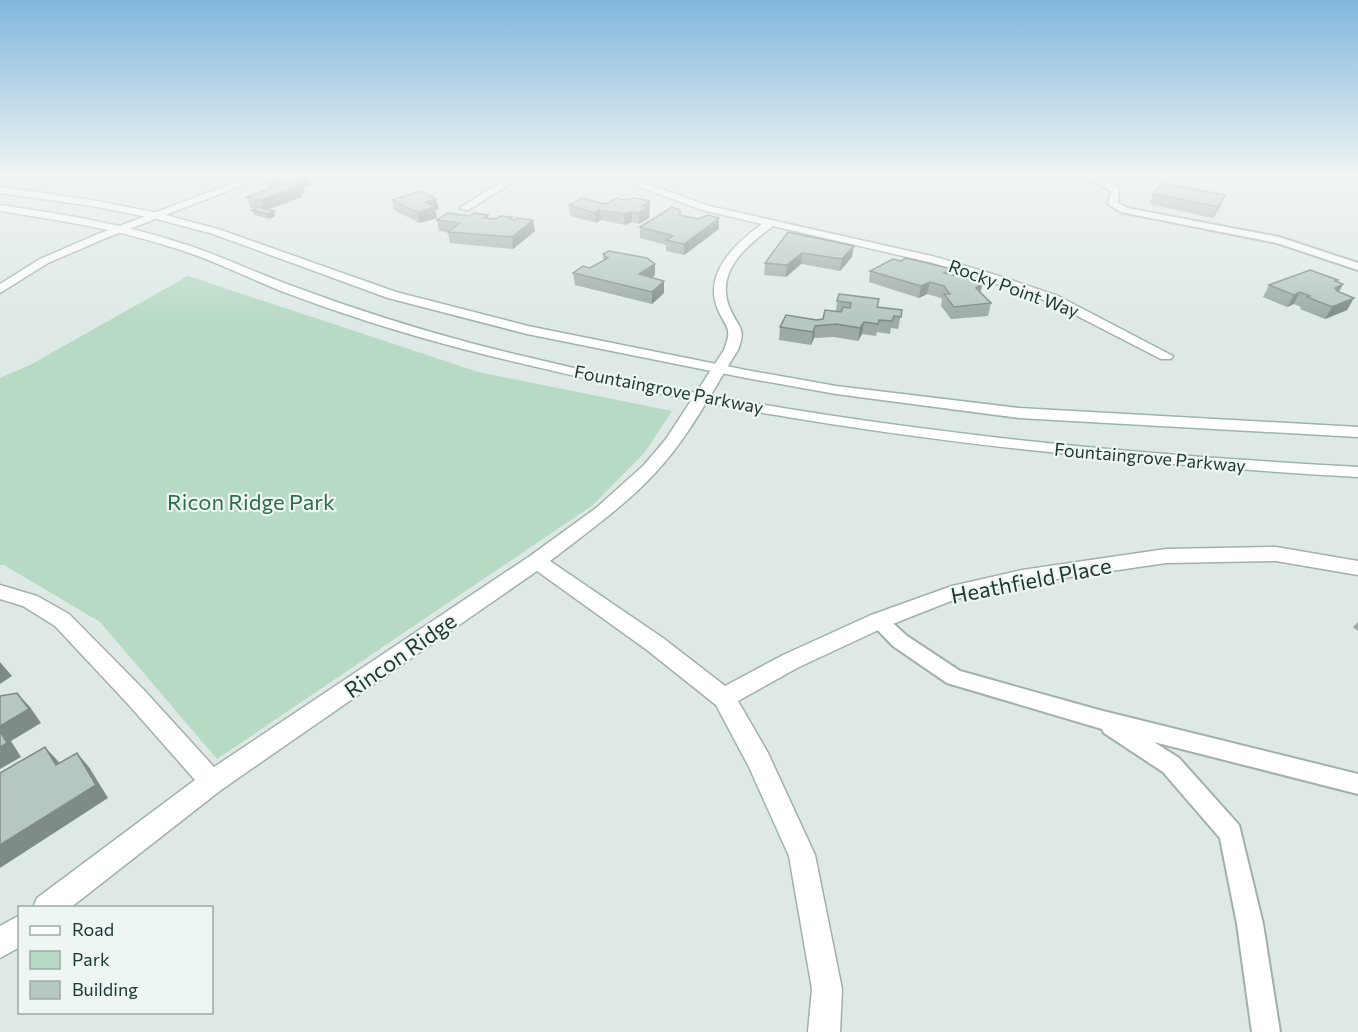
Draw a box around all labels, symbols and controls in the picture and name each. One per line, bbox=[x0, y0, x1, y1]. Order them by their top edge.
street label: Rocky Point Way bbox=[946, 254, 1082, 322]
street label: Fountaingrove Parkway bbox=[573, 360, 765, 418]
street label: Fountaingrove Parkway bbox=[1053, 438, 1247, 476]
park label: Ricon Ridge Park bbox=[167, 488, 335, 515]
street label: Heathfield Place bbox=[948, 551, 1114, 609]
street label: Rincon Ridge bbox=[339, 607, 461, 703]
legend bbox=[18, 906, 213, 1014]
text: Road bbox=[72, 918, 114, 940]
text: Park bbox=[72, 948, 110, 970]
text: Building bbox=[72, 978, 138, 1000]

